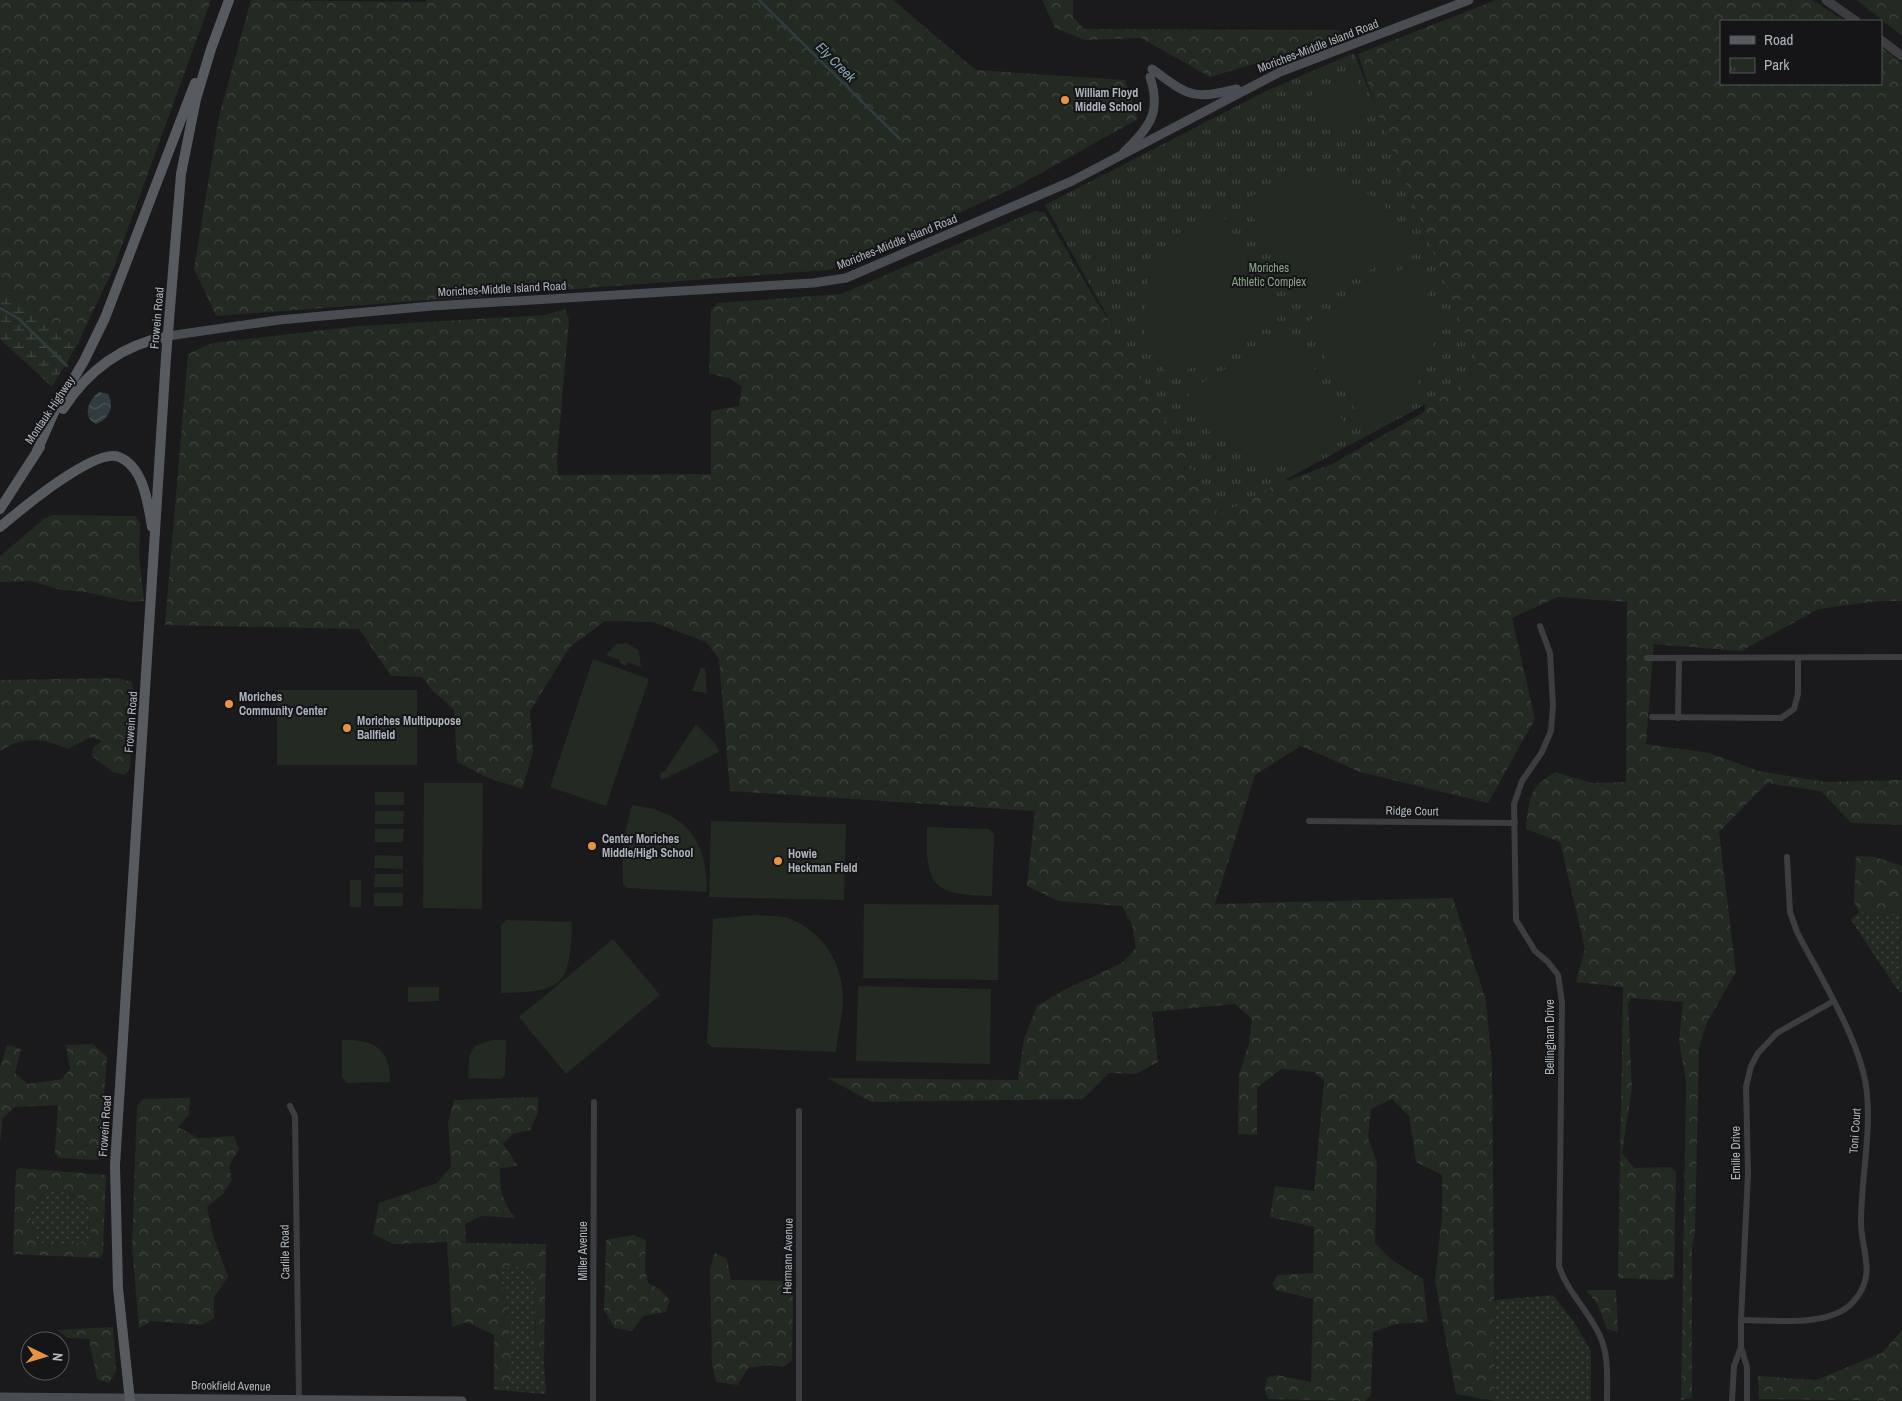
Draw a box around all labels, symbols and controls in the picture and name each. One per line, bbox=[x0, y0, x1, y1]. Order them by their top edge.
street label: Moriches-Middle Island Road bbox=[1255, 16, 1381, 76]
legend bbox=[1720, 20, 1882, 85]
text: Road bbox=[1764, 29, 1793, 50]
water label: Ely Creek bbox=[812, 38, 861, 87]
text: Park bbox=[1764, 54, 1790, 75]
place label: William Floyd Middle School bbox=[1075, 85, 1142, 115]
marker: William Floyd Middle School bbox=[1059, 94, 1071, 106]
street label: Moriches-Middle Island Road bbox=[834, 211, 960, 273]
park label: Moriches Athletic Complex bbox=[1231, 260, 1306, 290]
street label: Moriches-Middle Island Road bbox=[437, 278, 567, 300]
street label: Frowein Road bbox=[146, 287, 168, 349]
street label: Montauk Highway bbox=[21, 373, 79, 447]
place label: Moriches Community Center bbox=[239, 689, 327, 719]
street label: Frowein Road bbox=[121, 691, 141, 753]
marker: Moriches Community Center bbox=[223, 698, 235, 710]
place label: Moriches Multipupose Ballfield bbox=[357, 713, 461, 743]
marker: Moriches Multipupose Ballfield bbox=[341, 722, 353, 734]
street label: Ridge Court bbox=[1385, 803, 1439, 819]
place label: Center Moriches Middle/High School bbox=[602, 831, 694, 861]
marker: Center Moriches Middle/High School bbox=[586, 840, 598, 852]
place label: Howie Heckman Field bbox=[788, 846, 857, 876]
marker: Howie Heckman Field bbox=[772, 855, 784, 867]
street label: Bellingham Drive bbox=[1542, 999, 1558, 1075]
street label: Frowein Road bbox=[95, 1095, 115, 1157]
street label: Toni Court bbox=[1845, 1108, 1865, 1154]
street label: Emilie Drive bbox=[1728, 1126, 1744, 1180]
street label: Hermann Avenue bbox=[779, 1218, 797, 1294]
street label: Miller Avenue bbox=[575, 1221, 591, 1281]
street label: Carlile Road bbox=[277, 1225, 293, 1279]
north arrow bbox=[20, 1331, 70, 1381]
text: N bbox=[49, 1352, 67, 1362]
street label: Brookfield Avenue bbox=[191, 1377, 271, 1395]

